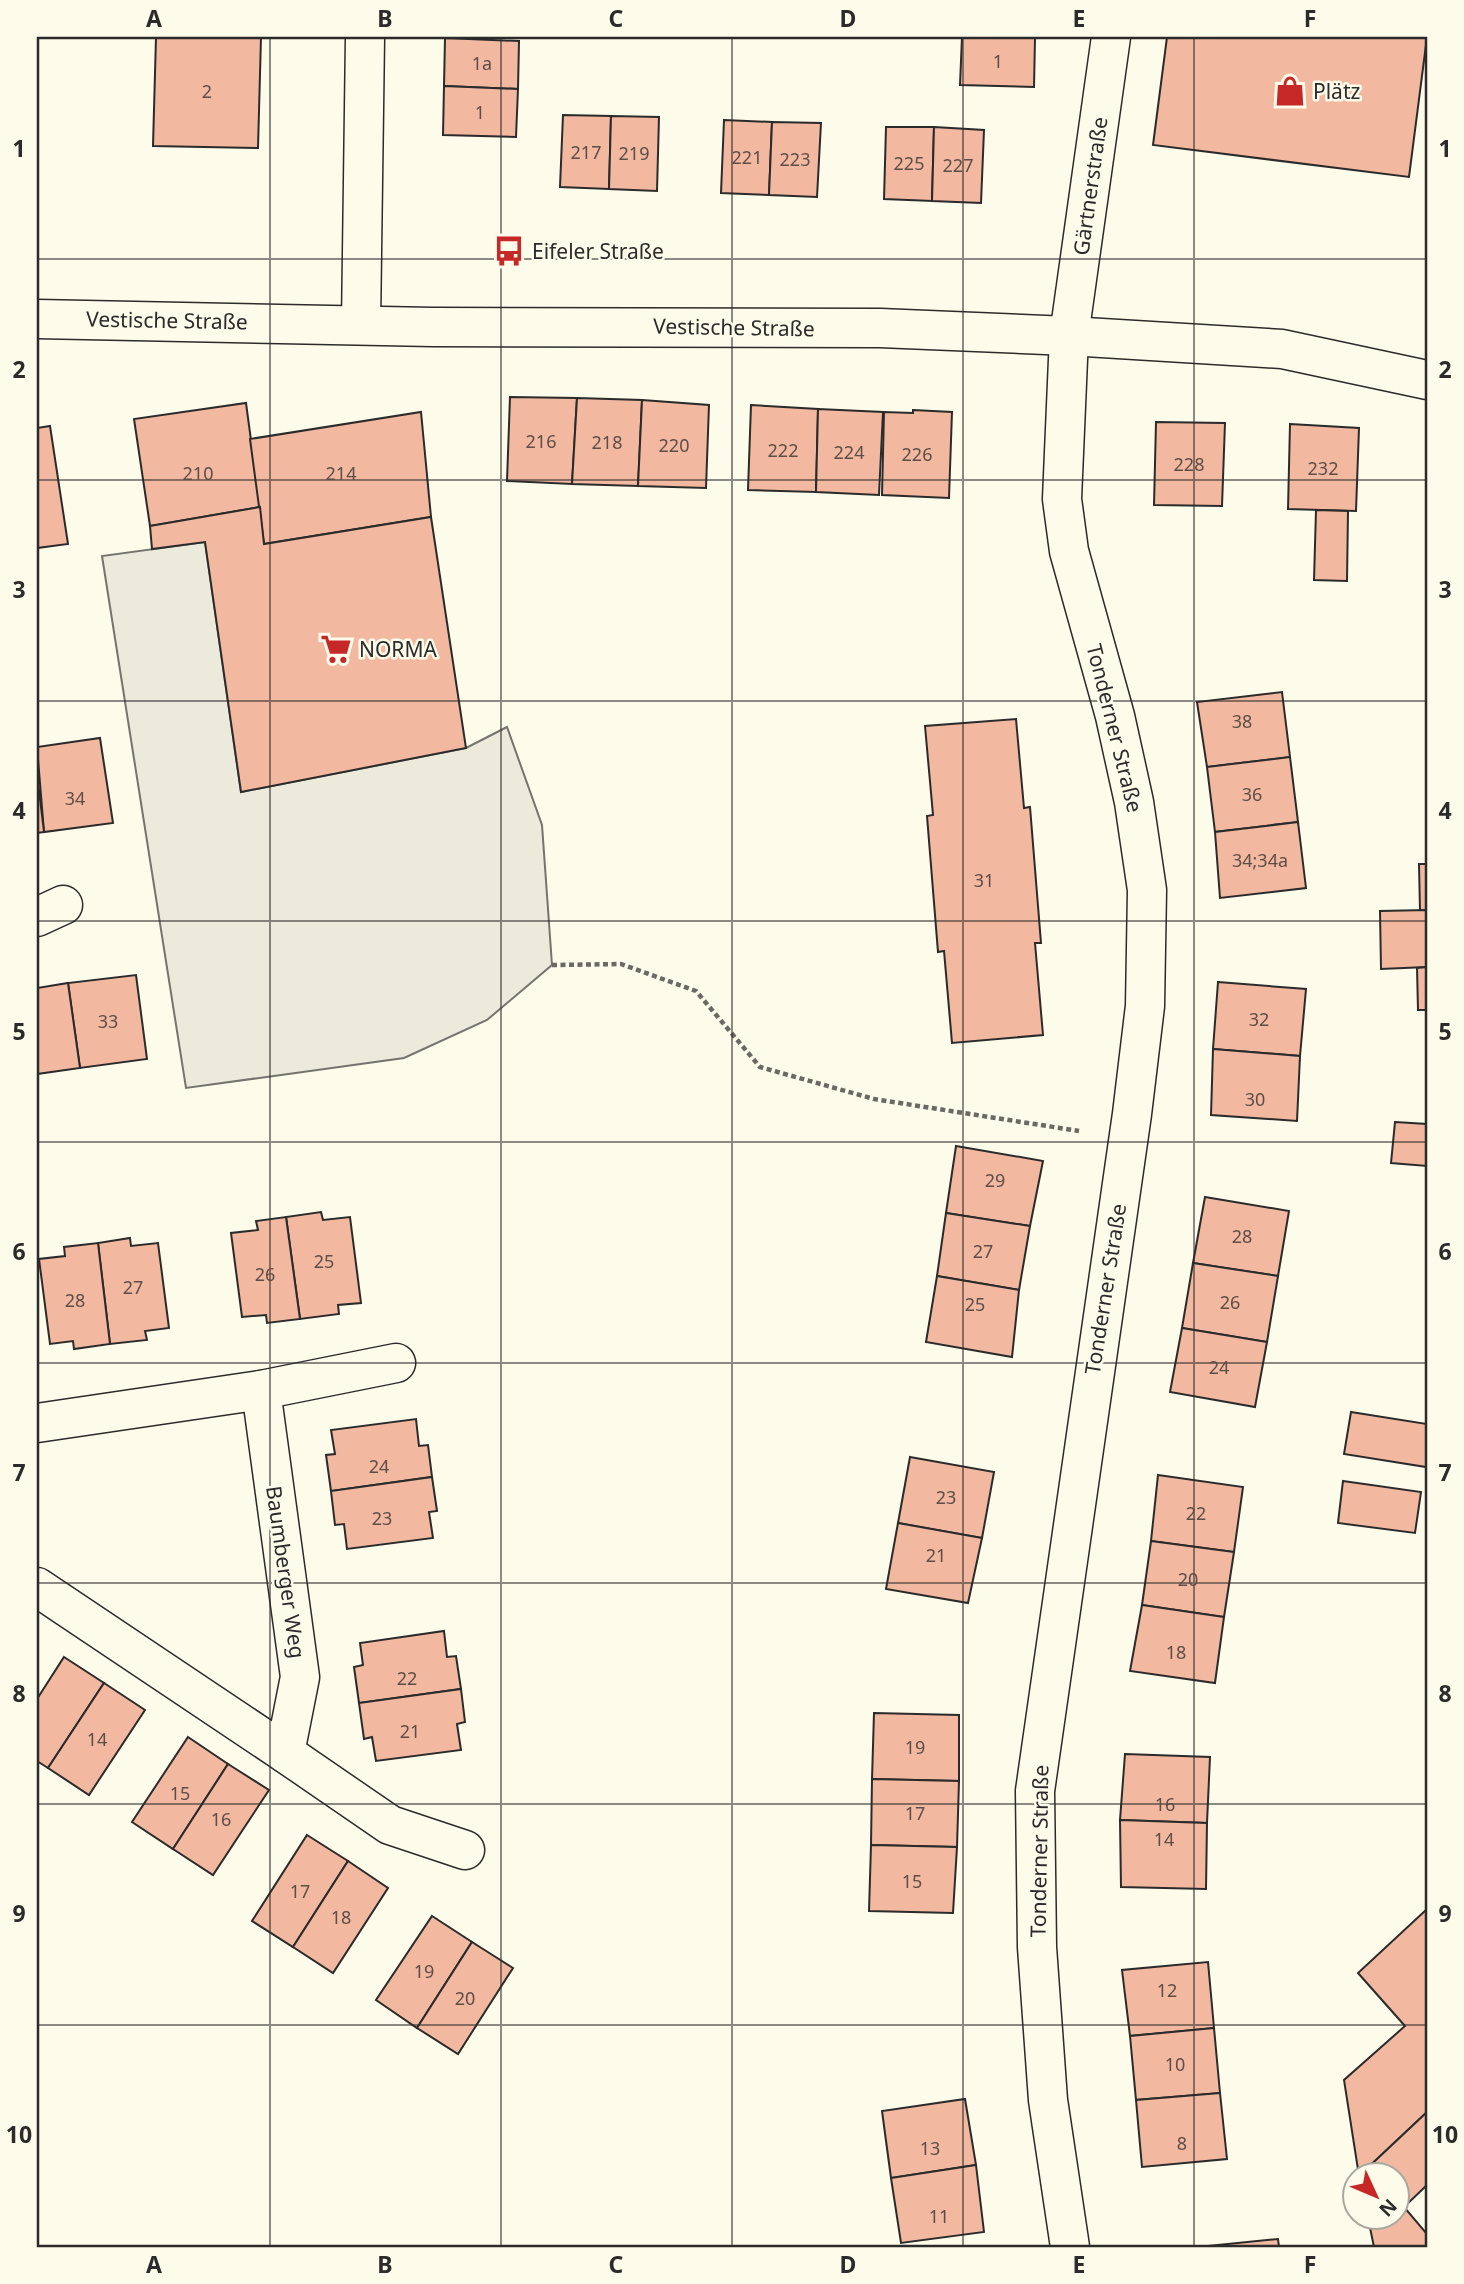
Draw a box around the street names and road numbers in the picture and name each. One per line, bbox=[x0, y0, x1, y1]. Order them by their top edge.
street label: Gärtnerstraße bbox=[1066, 115, 1114, 257]
street label: Vestische Straße bbox=[86, 305, 248, 335]
street label: Vestische Straße bbox=[653, 312, 815, 342]
street label: Tonderner Straße bbox=[1081, 641, 1149, 815]
street label: Tonderner Straße bbox=[1078, 1202, 1132, 1376]
street label: Baumberger Weg bbox=[260, 1484, 312, 1660]
street label: Tonderner Straße bbox=[1023, 1765, 1055, 1937]

